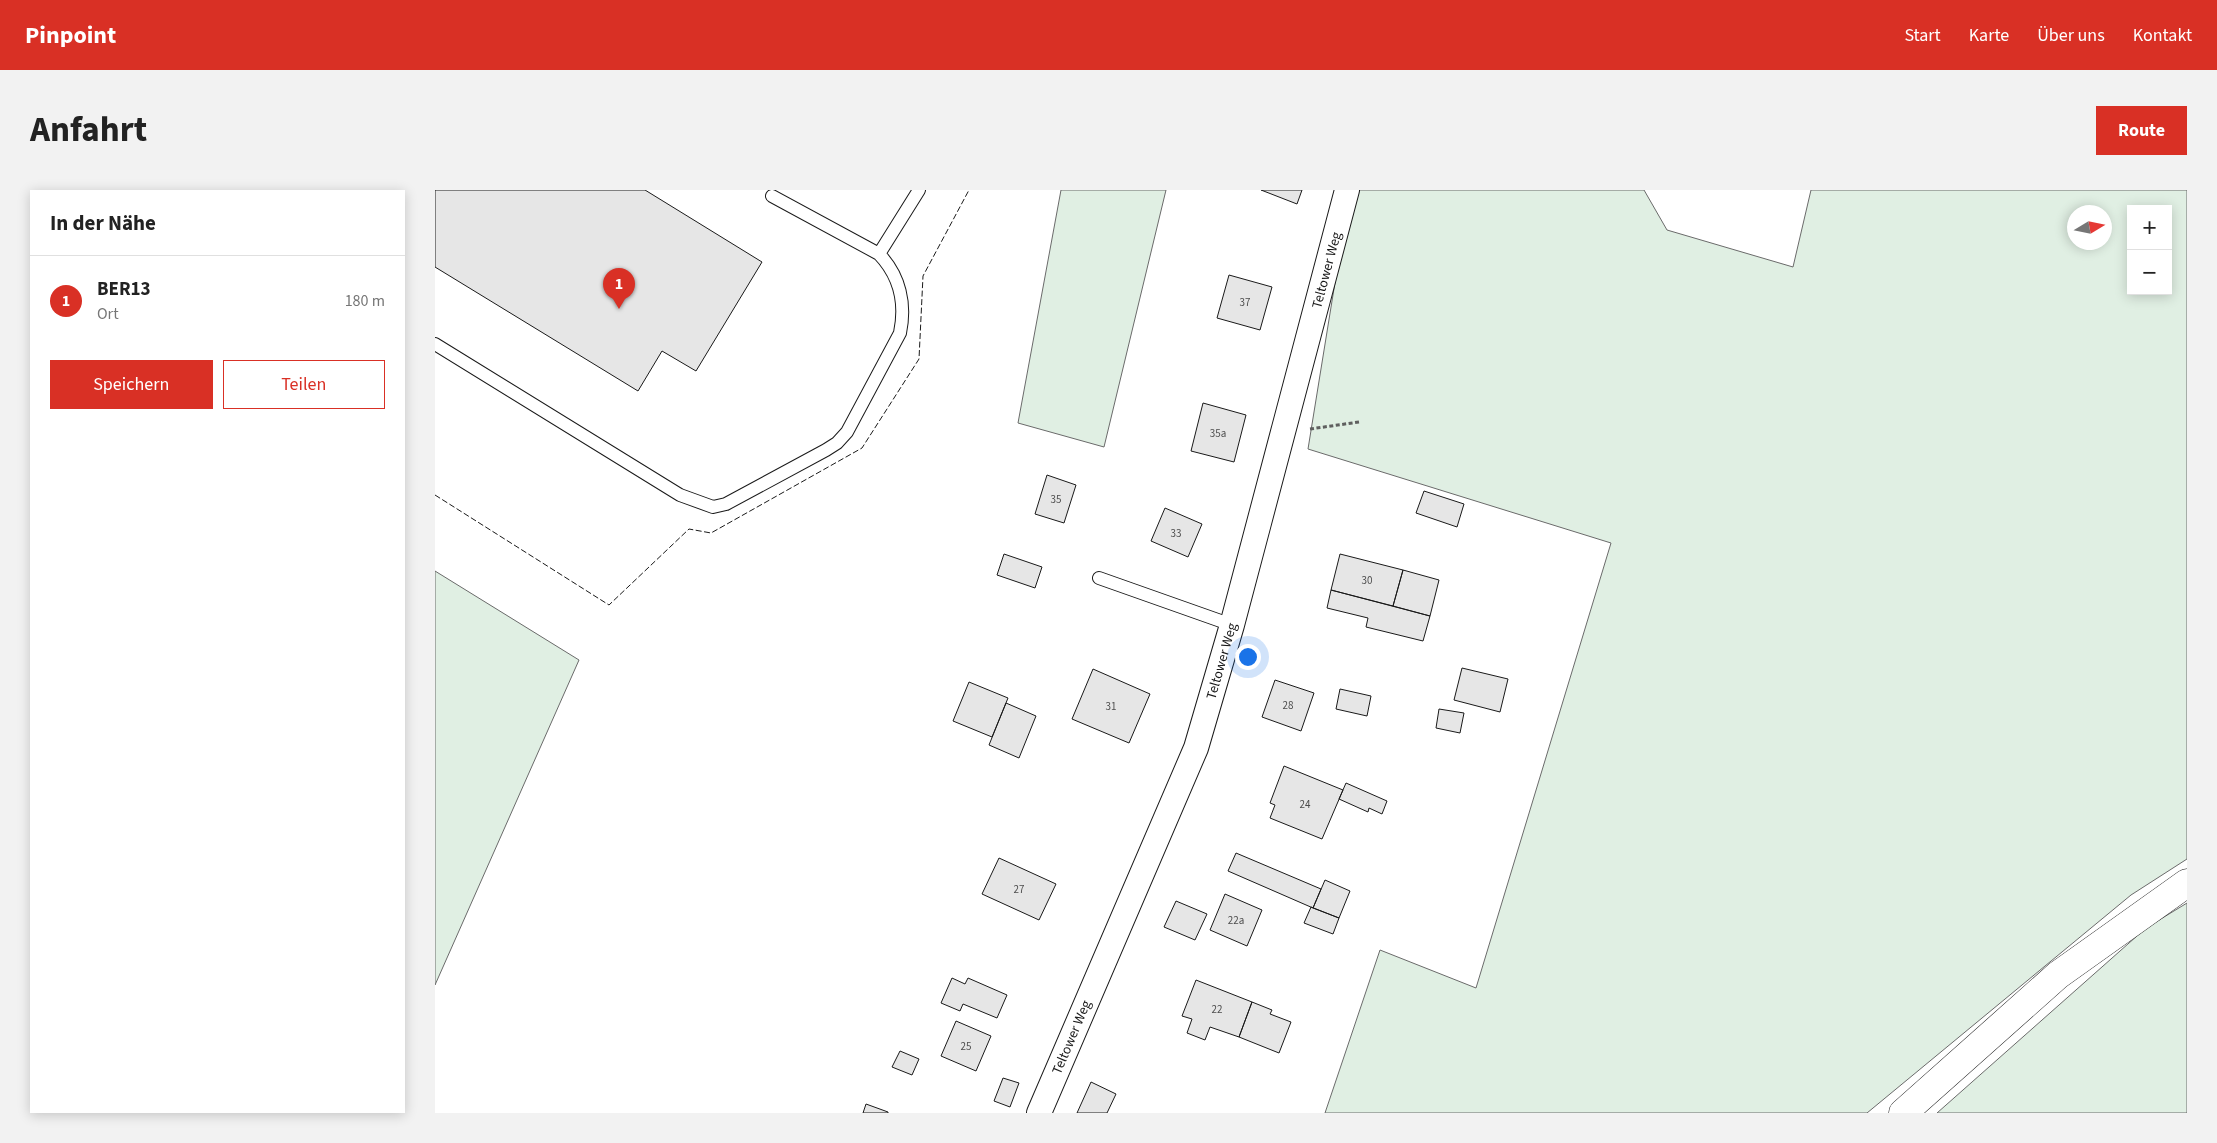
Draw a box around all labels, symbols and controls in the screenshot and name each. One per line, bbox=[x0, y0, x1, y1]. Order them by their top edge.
text: Pinpoint bbox=[25, 18, 116, 53]
text: Start bbox=[1904, 23, 1941, 48]
text: Karte bbox=[1969, 23, 2009, 48]
text: Über uns bbox=[2037, 23, 2105, 48]
text: Kontakt bbox=[2133, 23, 2192, 48]
text: Anfahrt bbox=[30, 105, 147, 155]
button: Route bbox=[2096, 106, 2187, 155]
north arrow bbox=[2067, 205, 2112, 250]
map controls bbox=[2127, 205, 2172, 295]
button: + bbox=[2127, 205, 2172, 250]
text: In der Nähe bbox=[50, 208, 156, 238]
street label: Teltower Weg bbox=[1307, 230, 1347, 311]
button: − bbox=[2127, 250, 2172, 295]
pin: 1 bbox=[603, 268, 635, 309]
text: BER13 bbox=[97, 276, 151, 303]
text: 1 bbox=[62, 290, 70, 312]
text: 180 m bbox=[345, 290, 385, 312]
house number: 37 bbox=[1240, 295, 1250, 310]
text: Ort bbox=[97, 303, 119, 325]
button: Speichern bbox=[50, 360, 213, 409]
button: Teilen bbox=[223, 360, 385, 409]
house number: 35a bbox=[1210, 426, 1226, 441]
house number: 35 bbox=[1051, 492, 1061, 507]
house number: 33 bbox=[1171, 526, 1181, 541]
house number: 30 bbox=[1362, 573, 1372, 588]
street label: Teltower Weg bbox=[1202, 621, 1242, 702]
your location bbox=[1235, 644, 1261, 670]
house number: 28 bbox=[1283, 698, 1294, 713]
house number: 31 bbox=[1106, 699, 1116, 714]
house number: 24 bbox=[1300, 797, 1311, 812]
house number: 27 bbox=[1014, 882, 1024, 897]
house number: 22a bbox=[1228, 913, 1244, 928]
street label: Teltower Weg bbox=[1047, 997, 1096, 1077]
house number: 22 bbox=[1212, 1002, 1222, 1017]
house number: 25 bbox=[961, 1039, 971, 1054]

